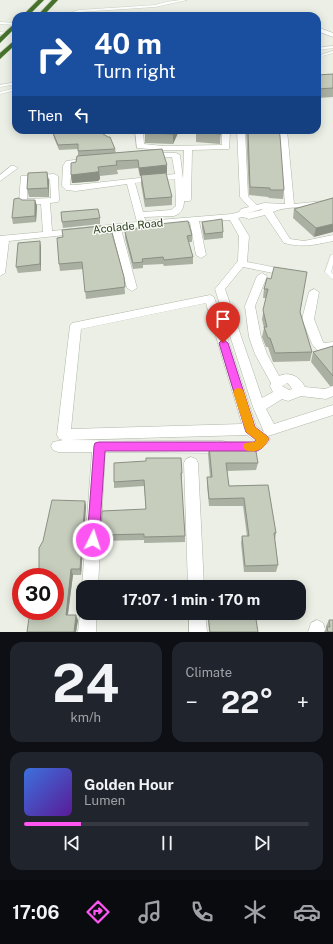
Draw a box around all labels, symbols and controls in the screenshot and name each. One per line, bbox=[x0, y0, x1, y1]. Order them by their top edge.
text: 40 m bbox=[94, 27, 162, 60]
icon: right bbox=[28, 28, 80, 80]
text: Turn right bbox=[94, 61, 176, 82]
icon: left bbox=[71, 104, 93, 126]
text: Then bbox=[28, 107, 63, 124]
street label: Acolade Road bbox=[92, 216, 164, 236]
pin bbox=[206, 302, 240, 343]
icon: arrive bbox=[212, 308, 234, 330]
position arrow bbox=[72, 519, 114, 561]
speed limit sign: 30 bbox=[12, 568, 64, 620]
text: 17:07 · 1 min · 170 m bbox=[122, 591, 260, 608]
text: 24 bbox=[52, 653, 119, 714]
text: Climate bbox=[186, 665, 232, 680]
text: 22° bbox=[221, 684, 273, 720]
text: − bbox=[186, 689, 198, 715]
text: + bbox=[297, 689, 309, 715]
text: km/h bbox=[70, 710, 101, 725]
text: Golden Hour bbox=[84, 776, 174, 793]
text: Lumen bbox=[84, 793, 125, 808]
icon: previous bbox=[61, 832, 83, 854]
icon: pause bbox=[156, 832, 178, 854]
icon: next bbox=[251, 832, 273, 854]
icon: directions bbox=[84, 898, 112, 926]
icon: music bbox=[136, 898, 164, 926]
icon: phone bbox=[188, 898, 216, 926]
icon: climate bbox=[241, 898, 269, 926]
icon: car bbox=[293, 898, 321, 926]
text: 17:06 bbox=[12, 902, 59, 923]

